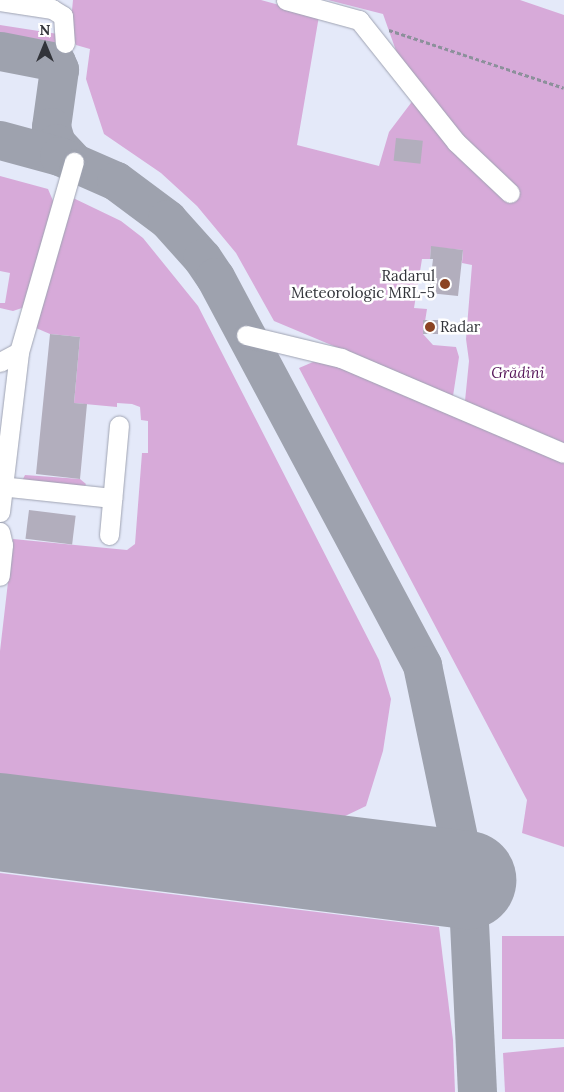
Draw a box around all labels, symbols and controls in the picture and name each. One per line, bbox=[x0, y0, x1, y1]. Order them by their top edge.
north arrow bbox=[20, 20, 70, 70]
text: N bbox=[40, 21, 50, 39]
place label: Radarul Meteorologic MRL-5 bbox=[291, 266, 435, 301]
marker: Radarul Meteorologic MRL-5 bbox=[439, 278, 451, 290]
place label: Radar bbox=[440, 318, 480, 336]
marker: Radar bbox=[424, 321, 436, 333]
park label: Grădini bbox=[491, 364, 545, 382]

